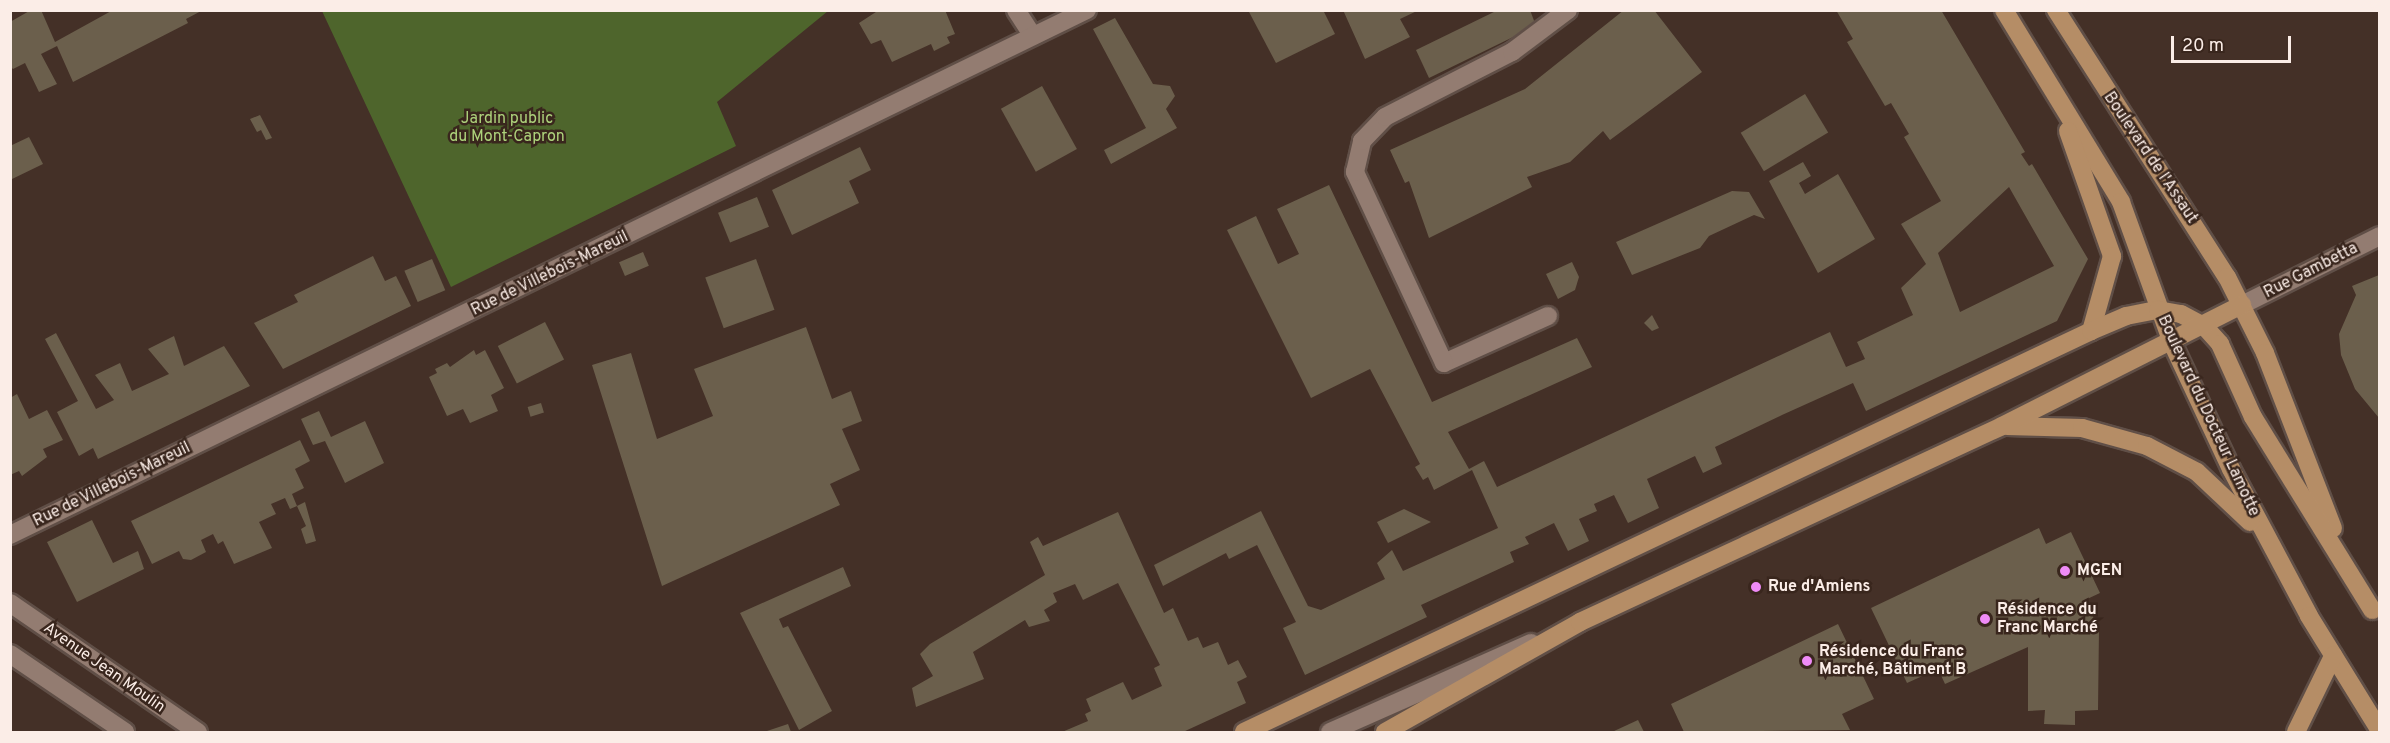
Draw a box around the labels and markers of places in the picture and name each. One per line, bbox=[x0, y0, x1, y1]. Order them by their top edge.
place label: MGEN bbox=[2077, 561, 2122, 581]
marker: MGEN bbox=[2058, 564, 2072, 578]
place label: Rue d'Amiens bbox=[1768, 577, 1870, 597]
marker: Rue d'Amiens bbox=[1749, 580, 1763, 594]
place label: Résidence du Franc Marché bbox=[1997, 600, 2098, 638]
marker: Résidence du Franc Marché bbox=[1978, 612, 1992, 626]
place label: Résidence du Franc Marché, Bâtiment B bbox=[1819, 642, 1966, 680]
marker: Résidence du Franc Marché, Bâtiment B bbox=[1800, 654, 1814, 668]

